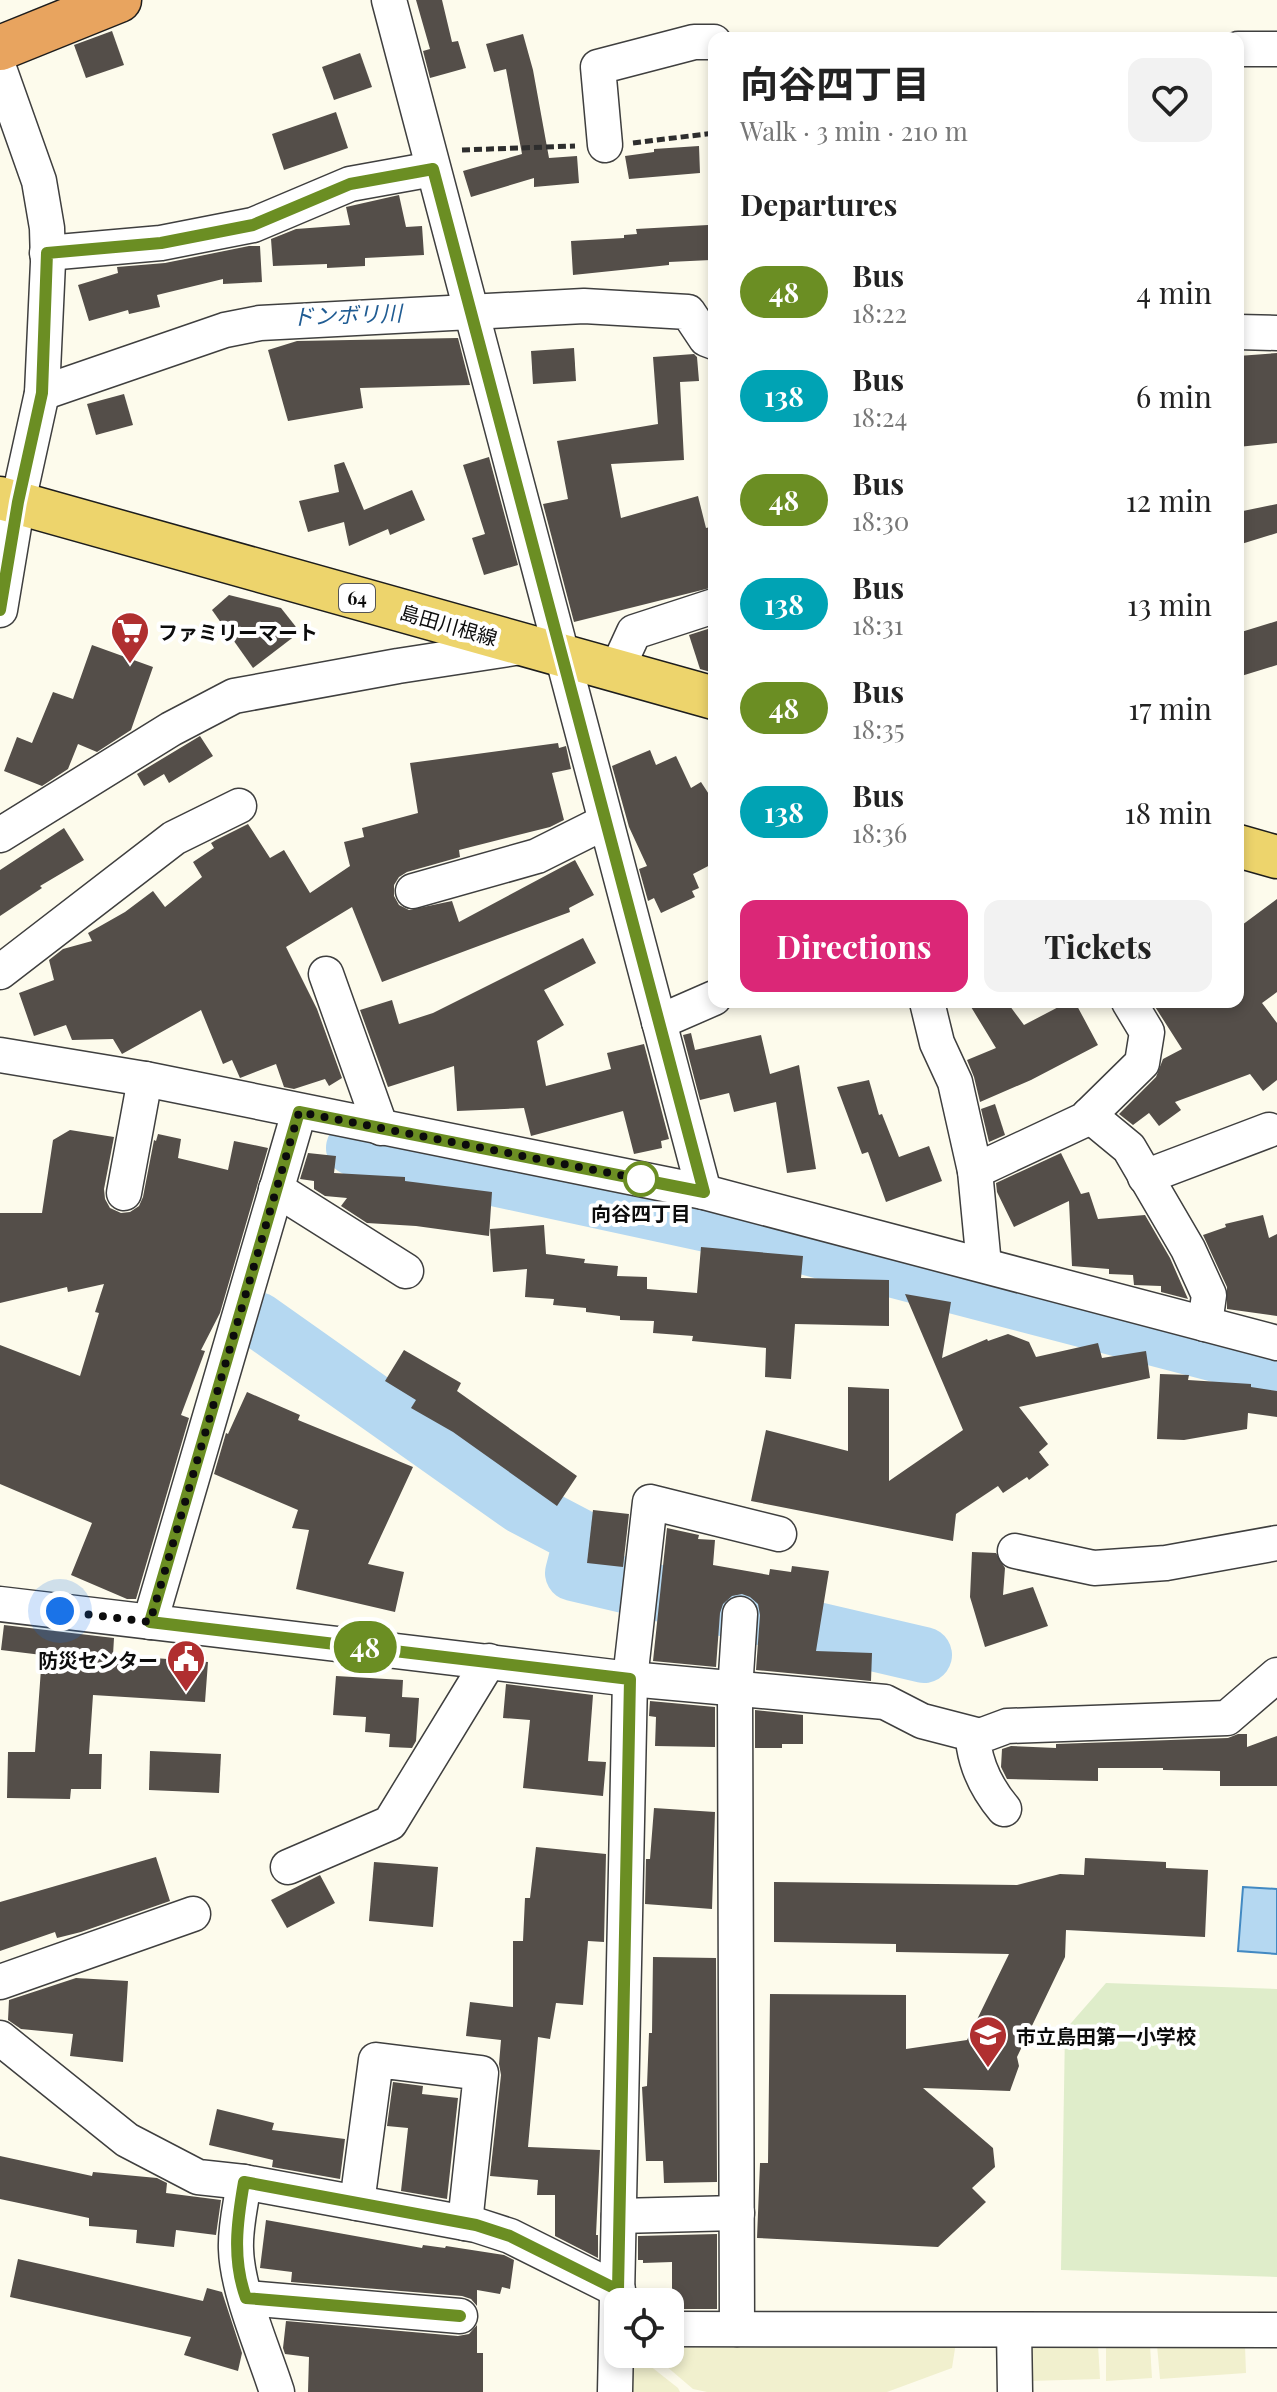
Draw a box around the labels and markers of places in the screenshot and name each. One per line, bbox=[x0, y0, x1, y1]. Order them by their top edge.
supermarket icon: ファミリーマート bbox=[109, 610, 151, 665]
place label: ファミリーマート bbox=[158, 618, 318, 645]
marker: 向谷四丁目 bbox=[624, 1162, 658, 1196]
place label: 向谷四丁目 bbox=[591, 1199, 691, 1226]
public building icon: 防災センター bbox=[165, 1638, 207, 1693]
place label: 防災センター bbox=[38, 1646, 158, 1673]
school or university icon: 市立島田第一小学校 bbox=[967, 2014, 1009, 2069]
place label: 市立島田第一小学校 bbox=[1016, 2022, 1196, 2049]

